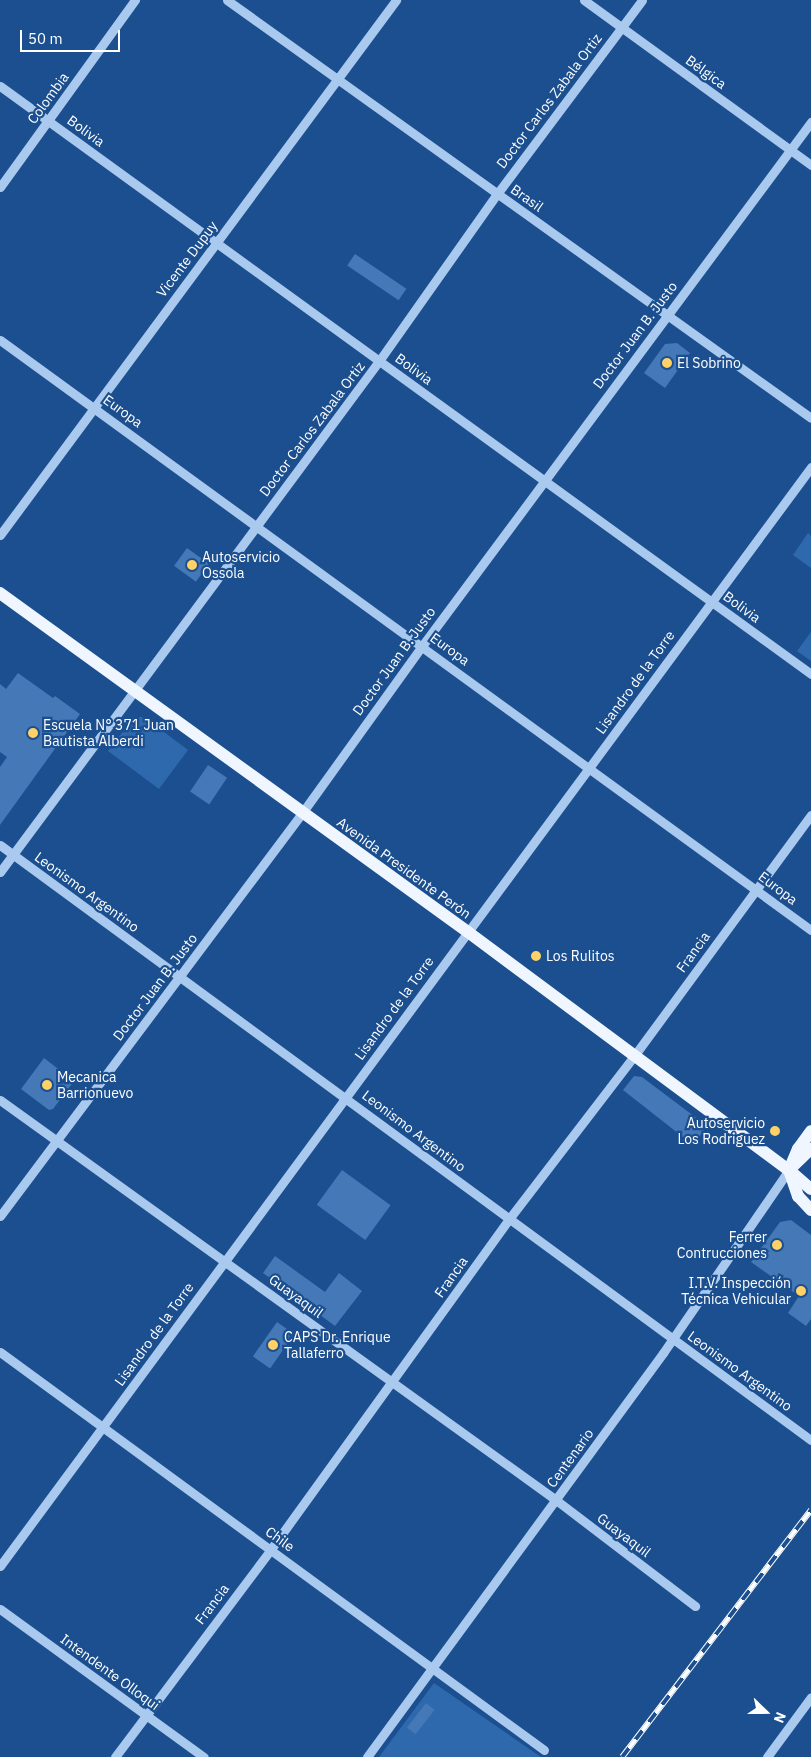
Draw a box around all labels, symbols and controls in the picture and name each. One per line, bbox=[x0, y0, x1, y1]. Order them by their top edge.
scale bar bbox=[22, 20, 122, 52]
text: 50 m bbox=[28, 29, 63, 48]
street label: Doctor Carlos Zabala Ortiz bbox=[493, 30, 605, 172]
street label: Bélgica bbox=[682, 52, 730, 92]
street label: Colombia bbox=[24, 69, 72, 127]
street label: Bolivia bbox=[64, 112, 108, 150]
street label: Brasil bbox=[508, 181, 546, 215]
street label: Vicente Dupuy bbox=[153, 218, 221, 300]
street label: Doctor Juan B. Justo bbox=[589, 278, 681, 392]
street label: Bolivia bbox=[392, 350, 436, 388]
place label: El Sobrino bbox=[677, 355, 741, 371]
marker: El Sobrino bbox=[661, 357, 673, 369]
street label: Doctor Carlos Zabala Ortiz bbox=[256, 358, 368, 500]
street label: Europa bbox=[100, 391, 146, 431]
place label: Autoservicio Ossola bbox=[202, 549, 280, 582]
marker: Autoservicio Ossola bbox=[186, 559, 198, 571]
street label: Bolivia bbox=[720, 588, 764, 626]
street label: Doctor Juan B. Justo bbox=[349, 604, 439, 718]
street label: Lisandro de la Torre bbox=[592, 627, 678, 737]
street label: Europa bbox=[427, 629, 473, 669]
place label: Escuela N° 371 Juan Bautista Alberdi bbox=[43, 717, 174, 750]
marker: Escuela N° 371 Juan Bautista Alberdi bbox=[27, 727, 39, 739]
street label: Avenida Presidente Perón bbox=[334, 814, 474, 922]
street label: Leonismo Argentino bbox=[32, 848, 142, 936]
street label: Europa bbox=[755, 868, 801, 908]
street label: Francia bbox=[673, 928, 713, 976]
street label: Doctor Juan B. Justo bbox=[109, 930, 201, 1044]
place label: Los Rulitos bbox=[546, 948, 615, 964]
marker: Los Rulitos bbox=[530, 950, 542, 962]
street label: Lisandro de la Torre bbox=[351, 953, 437, 1063]
place label: Mecanica Barrionuevo bbox=[57, 1069, 133, 1102]
marker: Mecanica Barrionuevo bbox=[41, 1079, 53, 1091]
street label: Leonismo Argentino bbox=[359, 1087, 469, 1175]
place label: Autoservicio Los Rodriguez bbox=[677, 1115, 765, 1148]
marker: Autoservicio Los Rodriguez bbox=[769, 1125, 781, 1137]
place label: Ferrer Contrucciones bbox=[677, 1229, 767, 1262]
marker: Ferrer Contrucciones bbox=[771, 1239, 783, 1251]
street label: Francia bbox=[431, 1253, 471, 1301]
street label: Guayaquil bbox=[266, 1271, 326, 1321]
place label: I.T.V. Inspección Técnica Vehicular bbox=[681, 1275, 791, 1308]
street label: Lisandro de la Torre bbox=[111, 1279, 197, 1389]
marker: I.T.V. Inspección Técnica Vehicular bbox=[795, 1285, 807, 1297]
street label: Leonismo Argentino bbox=[685, 1327, 795, 1415]
place label: CAPS Dr. Enrique Tallaferro bbox=[284, 1329, 391, 1361]
marker: CAPS Dr. Enrique Tallaferro bbox=[266, 1338, 280, 1352]
street label: Centenario bbox=[543, 1425, 597, 1491]
street label: Guayaquil bbox=[594, 1509, 654, 1561]
street label: Chile bbox=[262, 1523, 298, 1555]
street label: Francia bbox=[191, 1581, 233, 1627]
street label: Intendente Olloqui bbox=[57, 1630, 163, 1714]
north arrow bbox=[741, 1687, 791, 1737]
text: N bbox=[770, 1710, 790, 1726]

